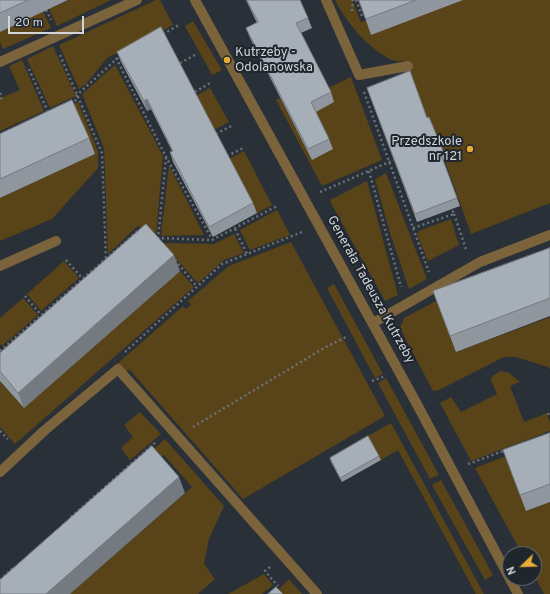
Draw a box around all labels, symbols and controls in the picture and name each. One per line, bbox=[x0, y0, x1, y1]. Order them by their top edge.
scale bar bbox=[10, 8, 86, 34]
text: 20 m bbox=[15, 15, 43, 31]
place label: Kutrzeby - Odolanowska bbox=[235, 45, 313, 76]
marker: Kutrzeby - Odolanowska bbox=[222, 55, 232, 65]
place label: Przedszkole nr 121 bbox=[391, 134, 462, 165]
marker: Przedszkole nr 121 bbox=[465, 144, 475, 154]
street label: Generała Tadeusza Kutrzeby bbox=[323, 214, 417, 366]
north arrow bbox=[502, 546, 542, 586]
text: N bbox=[504, 564, 520, 577]

